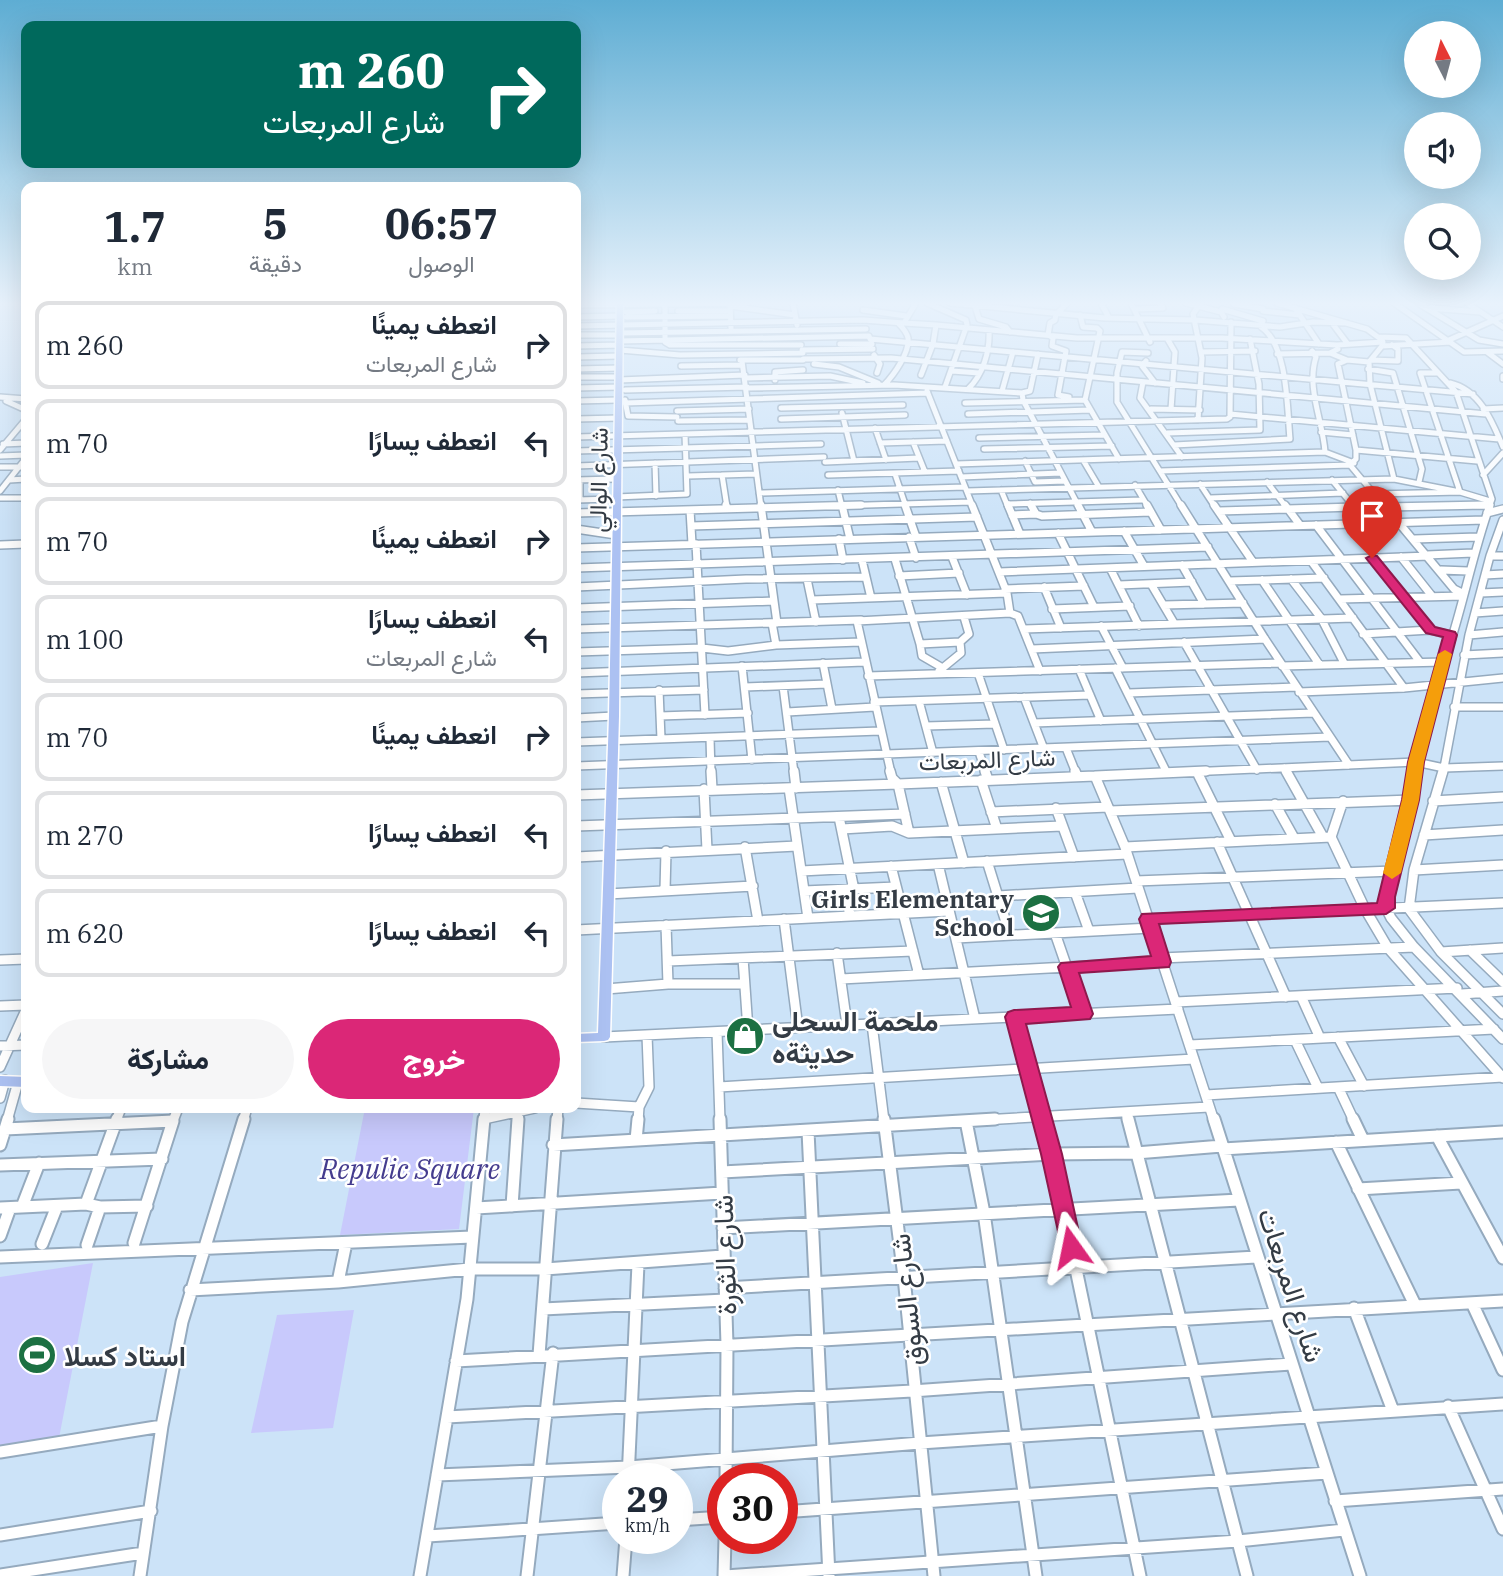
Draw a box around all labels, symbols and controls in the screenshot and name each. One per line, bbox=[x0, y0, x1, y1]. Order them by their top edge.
north arrow bbox=[1404, 21, 1480, 98]
map controls bbox=[1404, 21, 1481, 280]
text: 260 m bbox=[298, 38, 445, 101]
icon: right bbox=[469, 49, 560, 140]
text: شارع المربعات bbox=[263, 100, 445, 142]
button: sound bbox=[1404, 112, 1481, 189]
text: 5 bbox=[263, 196, 288, 251]
text: 06:57 bbox=[385, 196, 498, 251]
text: 1.7 bbox=[104, 199, 166, 254]
button: search bbox=[1404, 203, 1481, 280]
text: دقيقة bbox=[249, 248, 302, 278]
text: الوصول bbox=[408, 248, 475, 278]
text: km bbox=[117, 251, 153, 281]
text: انعطف يمينًا bbox=[371, 307, 497, 341]
icon: right bbox=[518, 326, 556, 364]
text: 260 m bbox=[46, 328, 124, 362]
text: شارع المربعات bbox=[366, 348, 497, 378]
text: انعطف يسارًا bbox=[368, 423, 497, 457]
icon: left bbox=[518, 424, 556, 462]
text: 70 m bbox=[46, 426, 108, 460]
street label: شارع الوالي bbox=[581, 427, 619, 533]
pin bbox=[1342, 486, 1402, 558]
icon: arrive bbox=[1353, 497, 1391, 535]
text: انعطف يمينًا bbox=[371, 521, 497, 555]
icon: right bbox=[518, 522, 556, 560]
text: 70 m bbox=[46, 524, 108, 558]
text: انعطف يسارًا bbox=[368, 601, 497, 635]
icon: left bbox=[518, 620, 556, 658]
text: 100 m bbox=[46, 622, 124, 656]
text: شارع المربعات bbox=[366, 642, 497, 672]
text: انعطف يمينًا bbox=[371, 717, 497, 751]
icon: right bbox=[518, 718, 556, 756]
text: 70 m bbox=[46, 720, 108, 754]
street label: شارع المربعات bbox=[918, 741, 1056, 778]
text: انعطف يسارًا bbox=[368, 815, 497, 849]
icon: left bbox=[518, 816, 556, 854]
text: 270 m bbox=[46, 818, 124, 852]
place label: Girls Elementary School bbox=[811, 883, 1014, 943]
school or university icon: Girls Elementary School bbox=[1020, 892, 1062, 934]
text: انعطف يسارًا bbox=[368, 913, 497, 947]
icon: left bbox=[518, 914, 556, 952]
text: 620 m bbox=[46, 916, 124, 950]
place label: ملحمة السحلى حديثةه bbox=[772, 1002, 938, 1071]
shop icon: ملحمة السحلى حديثةه bbox=[724, 1015, 766, 1057]
button: مشاركة bbox=[42, 1019, 294, 1099]
button: خروج bbox=[308, 1019, 560, 1099]
park label: Repulic Square bbox=[319, 1150, 500, 1187]
street label: شارع الثورة bbox=[703, 1194, 746, 1316]
street label: شارع المربعات bbox=[1249, 1203, 1334, 1367]
position arrow bbox=[1034, 1210, 1108, 1284]
street label: شارع السوق bbox=[881, 1232, 932, 1368]
sports icon: استاد كسلا bbox=[16, 1334, 58, 1376]
place label: استاد كسلا bbox=[64, 1337, 186, 1374]
speed limit sign: 30 bbox=[707, 1463, 798, 1554]
text: 29 bbox=[626, 1476, 669, 1522]
text: km/h bbox=[625, 1514, 670, 1537]

